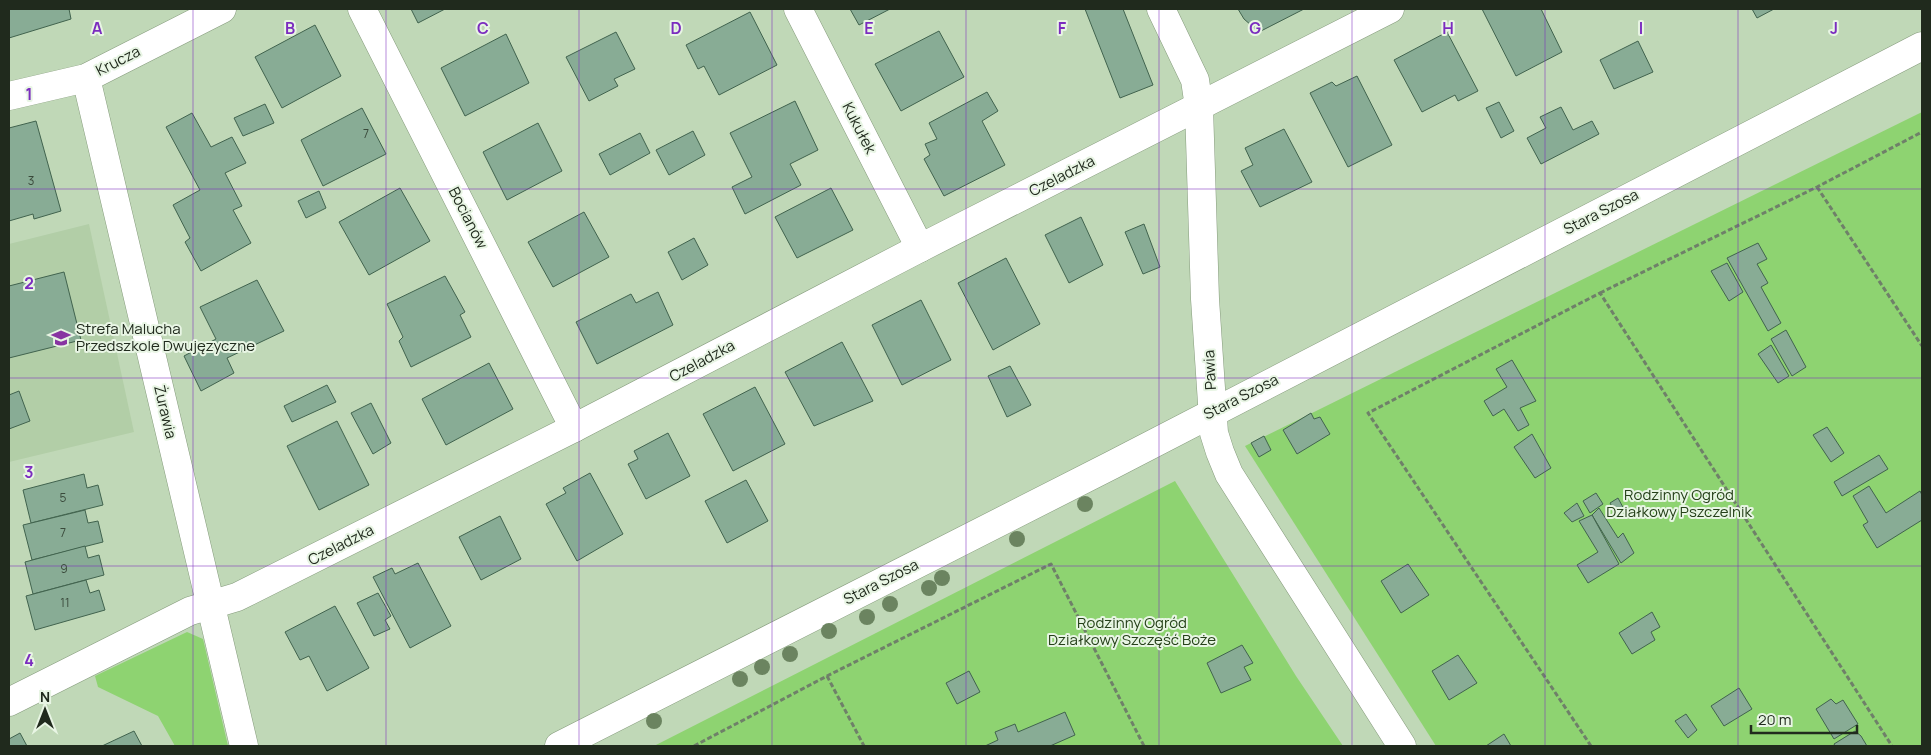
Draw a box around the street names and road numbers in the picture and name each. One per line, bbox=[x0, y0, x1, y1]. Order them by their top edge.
street label: Krucza bbox=[92, 40, 144, 81]
street label: Kukułek bbox=[838, 98, 882, 158]
street label: Czeladzka bbox=[1025, 150, 1098, 201]
street label: Bocianów bbox=[444, 183, 493, 253]
street label: Stara Szosa bbox=[1560, 184, 1642, 239]
street label: Czeladzka bbox=[665, 335, 738, 387]
street label: Pawia bbox=[1198, 349, 1221, 391]
street label: Stara Szosa bbox=[1200, 369, 1282, 424]
street label: Żurawia bbox=[149, 383, 182, 441]
street label: Czeladzka bbox=[304, 519, 377, 570]
street label: Stara Szosa bbox=[840, 554, 922, 609]

